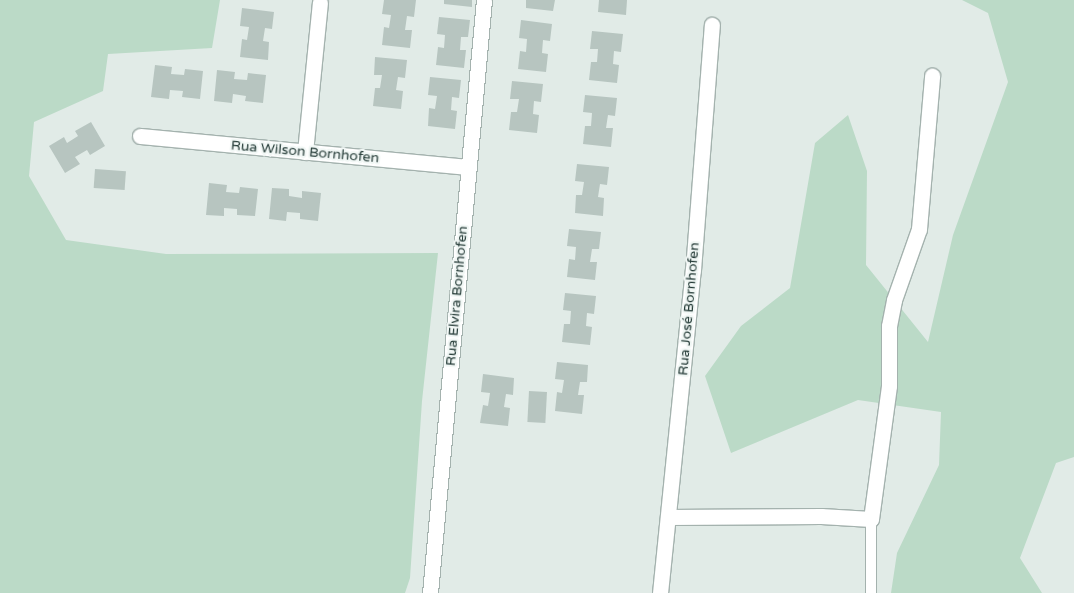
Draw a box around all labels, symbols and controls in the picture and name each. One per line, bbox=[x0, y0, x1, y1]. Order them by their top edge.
street label: Rua Wilson Bornhofen bbox=[230, 137, 380, 167]
street label: Rua Elvira Bornhofen bbox=[443, 225, 471, 367]
street label: Rua José Bornhofen bbox=[675, 242, 703, 376]

